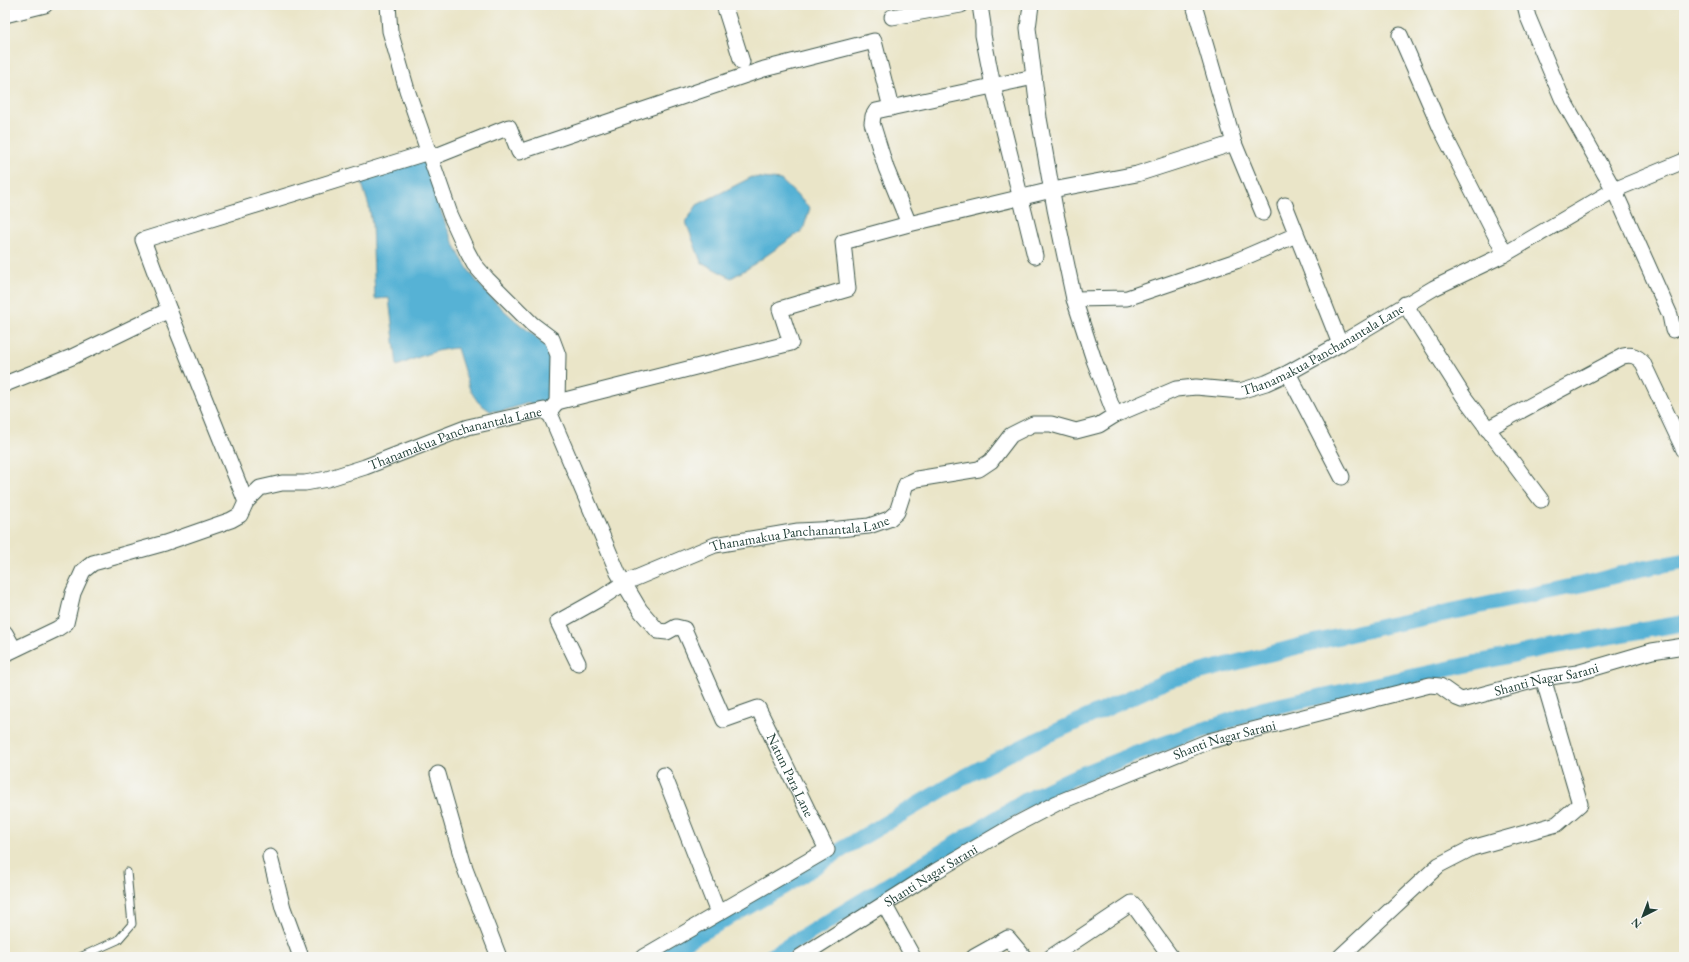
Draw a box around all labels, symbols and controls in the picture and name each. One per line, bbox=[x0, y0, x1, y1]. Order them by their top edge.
street label: Thanamakua Panchanantala Lane bbox=[1239, 299, 1407, 399]
street label: Thanamakua Panchanantala Lane bbox=[366, 402, 544, 474]
street label: Thanamakua Panchanantala Lane bbox=[707, 510, 892, 555]
street label: Shanti Nagar Sarani bbox=[1492, 658, 1601, 700]
street label: Shanti Nagar Sarani bbox=[1170, 715, 1278, 764]
street label: Natun Para Lane bbox=[763, 730, 819, 820]
street label: Shanti Nagar Sarani bbox=[880, 840, 981, 911]
north arrow bbox=[1623, 896, 1663, 936]
text: N bbox=[1628, 915, 1644, 932]

